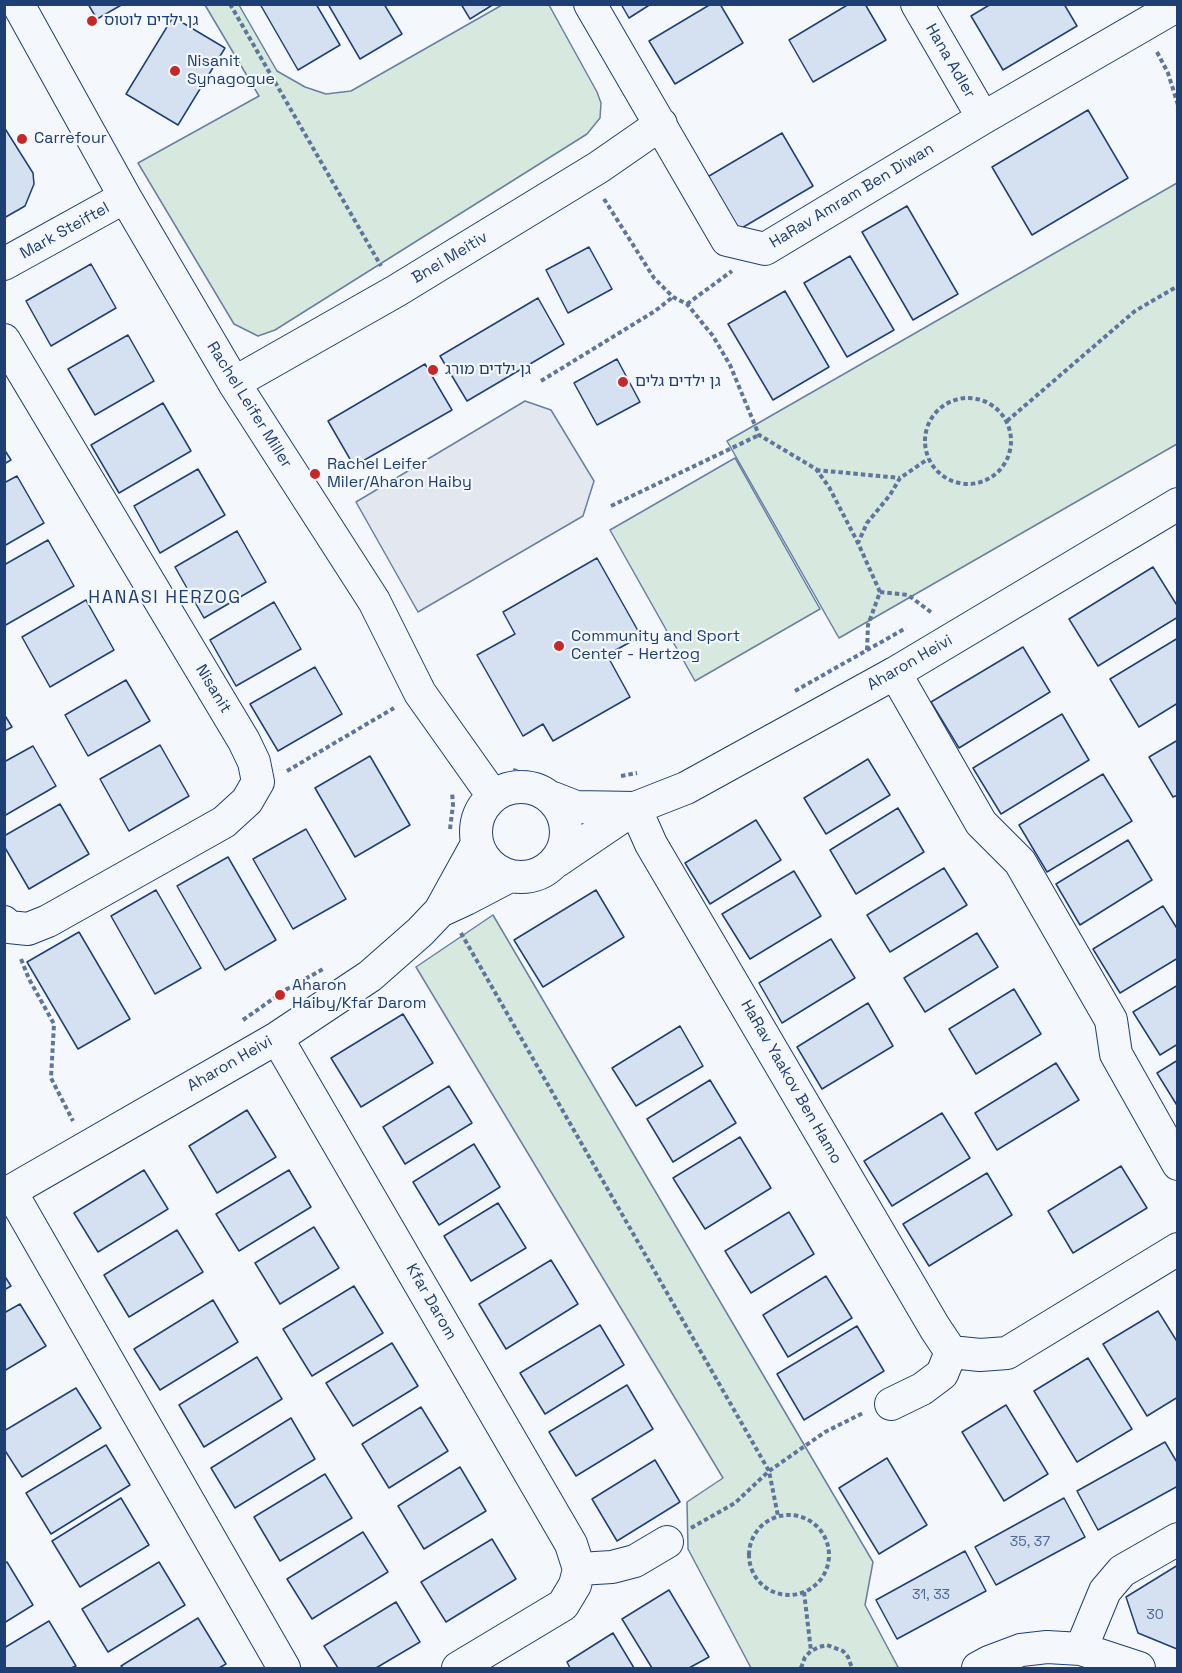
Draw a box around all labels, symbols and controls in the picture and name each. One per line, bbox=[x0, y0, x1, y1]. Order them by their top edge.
place label: גן ילדים לוטוס bbox=[104, 11, 198, 31]
marker: גן ילדים לוטוס bbox=[85, 14, 99, 28]
street label: Hana Adler bbox=[921, 20, 979, 102]
place label: Nisanit Synagogue bbox=[187, 52, 275, 90]
marker: Nisanit Synagogue bbox=[168, 64, 182, 78]
place label: Carrefour bbox=[34, 129, 107, 149]
marker: Carrefour bbox=[15, 132, 29, 146]
street label: HaRav Amram Ben Diwan bbox=[766, 139, 938, 253]
street label: Mark Steiftel bbox=[17, 199, 113, 263]
street label: Bnei Meitiv bbox=[409, 228, 491, 288]
street label: Rachel Leifer Miller bbox=[202, 338, 296, 472]
place label: גן ילדים מורג bbox=[445, 360, 531, 380]
marker: גן ילדים מורג bbox=[426, 363, 440, 377]
place label: גן ילדים גלים bbox=[635, 372, 721, 392]
marker: גן ילדים גלים bbox=[616, 375, 630, 389]
place label: Rachel Leifer Miler/Aharon Haiby bbox=[327, 455, 472, 493]
marker: Rachel Leifer Miler/Aharon Haiby bbox=[308, 467, 322, 481]
district label: HANASI HERZOG bbox=[88, 587, 242, 609]
place label: Community and Sport Center - Hertzog bbox=[571, 627, 740, 665]
street label: Aharon Heivi bbox=[864, 631, 956, 695]
marker: Community and Sport Center - Hertzog bbox=[552, 639, 566, 653]
street label: Nisanit bbox=[191, 661, 235, 717]
place label: Aharon Haiby/Kfar Darom bbox=[292, 976, 426, 1014]
marker: Aharon Haiby/Kfar Darom bbox=[273, 988, 287, 1002]
street label: HaRav Yaakov Ben Hamo bbox=[736, 997, 846, 1167]
street label: Aharon Heivi bbox=[184, 1032, 276, 1096]
street label: Kfar Darom bbox=[401, 1260, 461, 1344]
house number: 35, 37 bbox=[1010, 1534, 1050, 1550]
house number: 31, 33 bbox=[912, 1587, 950, 1603]
house number: 30 bbox=[1146, 1607, 1164, 1623]

